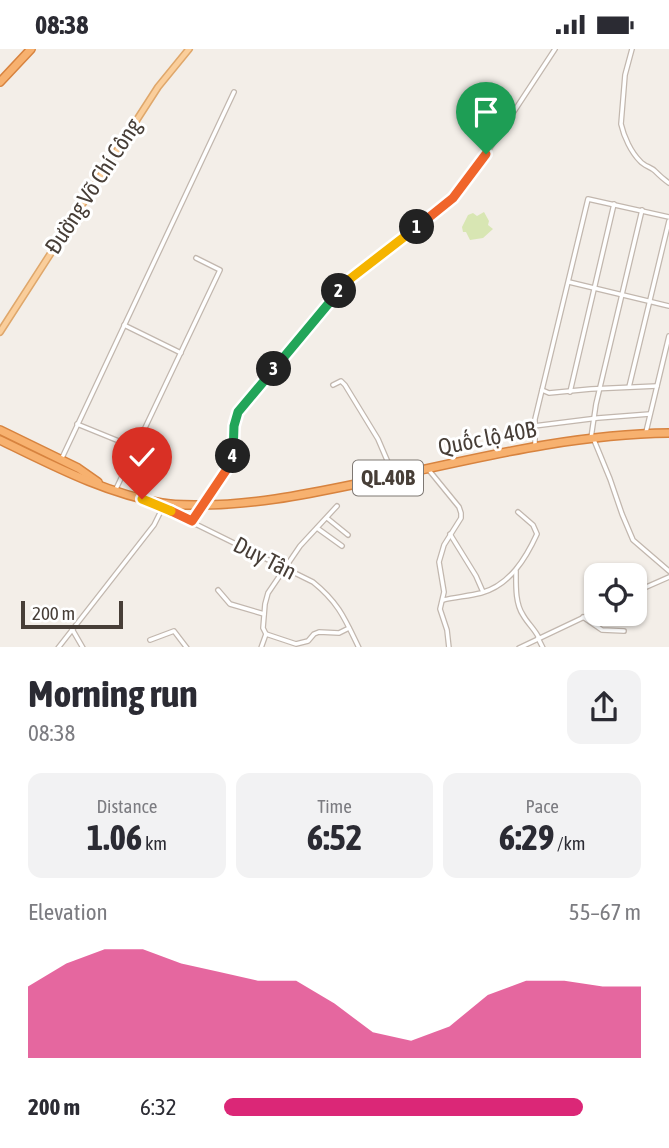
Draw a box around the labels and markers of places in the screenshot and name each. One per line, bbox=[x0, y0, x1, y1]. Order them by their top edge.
pin bbox=[456, 82, 516, 154]
pin: 1 bbox=[400, 209, 434, 245]
pin: 2 bbox=[322, 273, 356, 309]
pin: 3 bbox=[256, 351, 292, 387]
pin bbox=[112, 427, 172, 499]
pin: 4 bbox=[216, 439, 250, 473]

